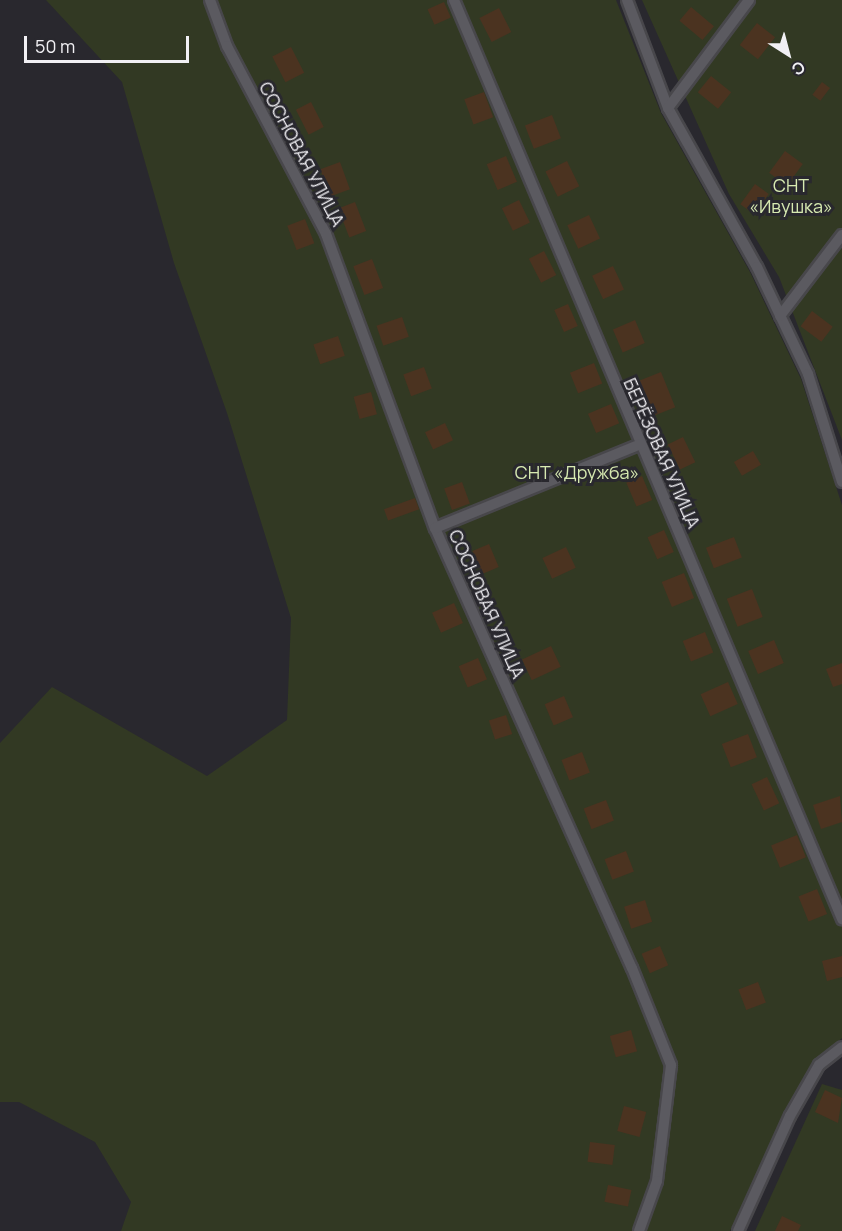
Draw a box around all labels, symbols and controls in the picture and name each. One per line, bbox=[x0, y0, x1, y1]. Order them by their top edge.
scale bar bbox=[27, 24, 192, 62]
north arrow bbox=[758, 24, 818, 84]
text: 50 m bbox=[35, 34, 75, 58]
text: С bbox=[787, 56, 810, 81]
street label: СОСНОВАЯ УЛИЦА bbox=[255, 78, 349, 230]
park label: СНТ «Ивушка» bbox=[749, 175, 833, 218]
street label: БЕРЁЗОВАЯ УЛИЦА bbox=[619, 375, 705, 531]
park label: СНТ «Дружба» bbox=[515, 461, 639, 483]
street label: СОСНОВАЯ УЛИЦА bbox=[444, 526, 530, 682]

